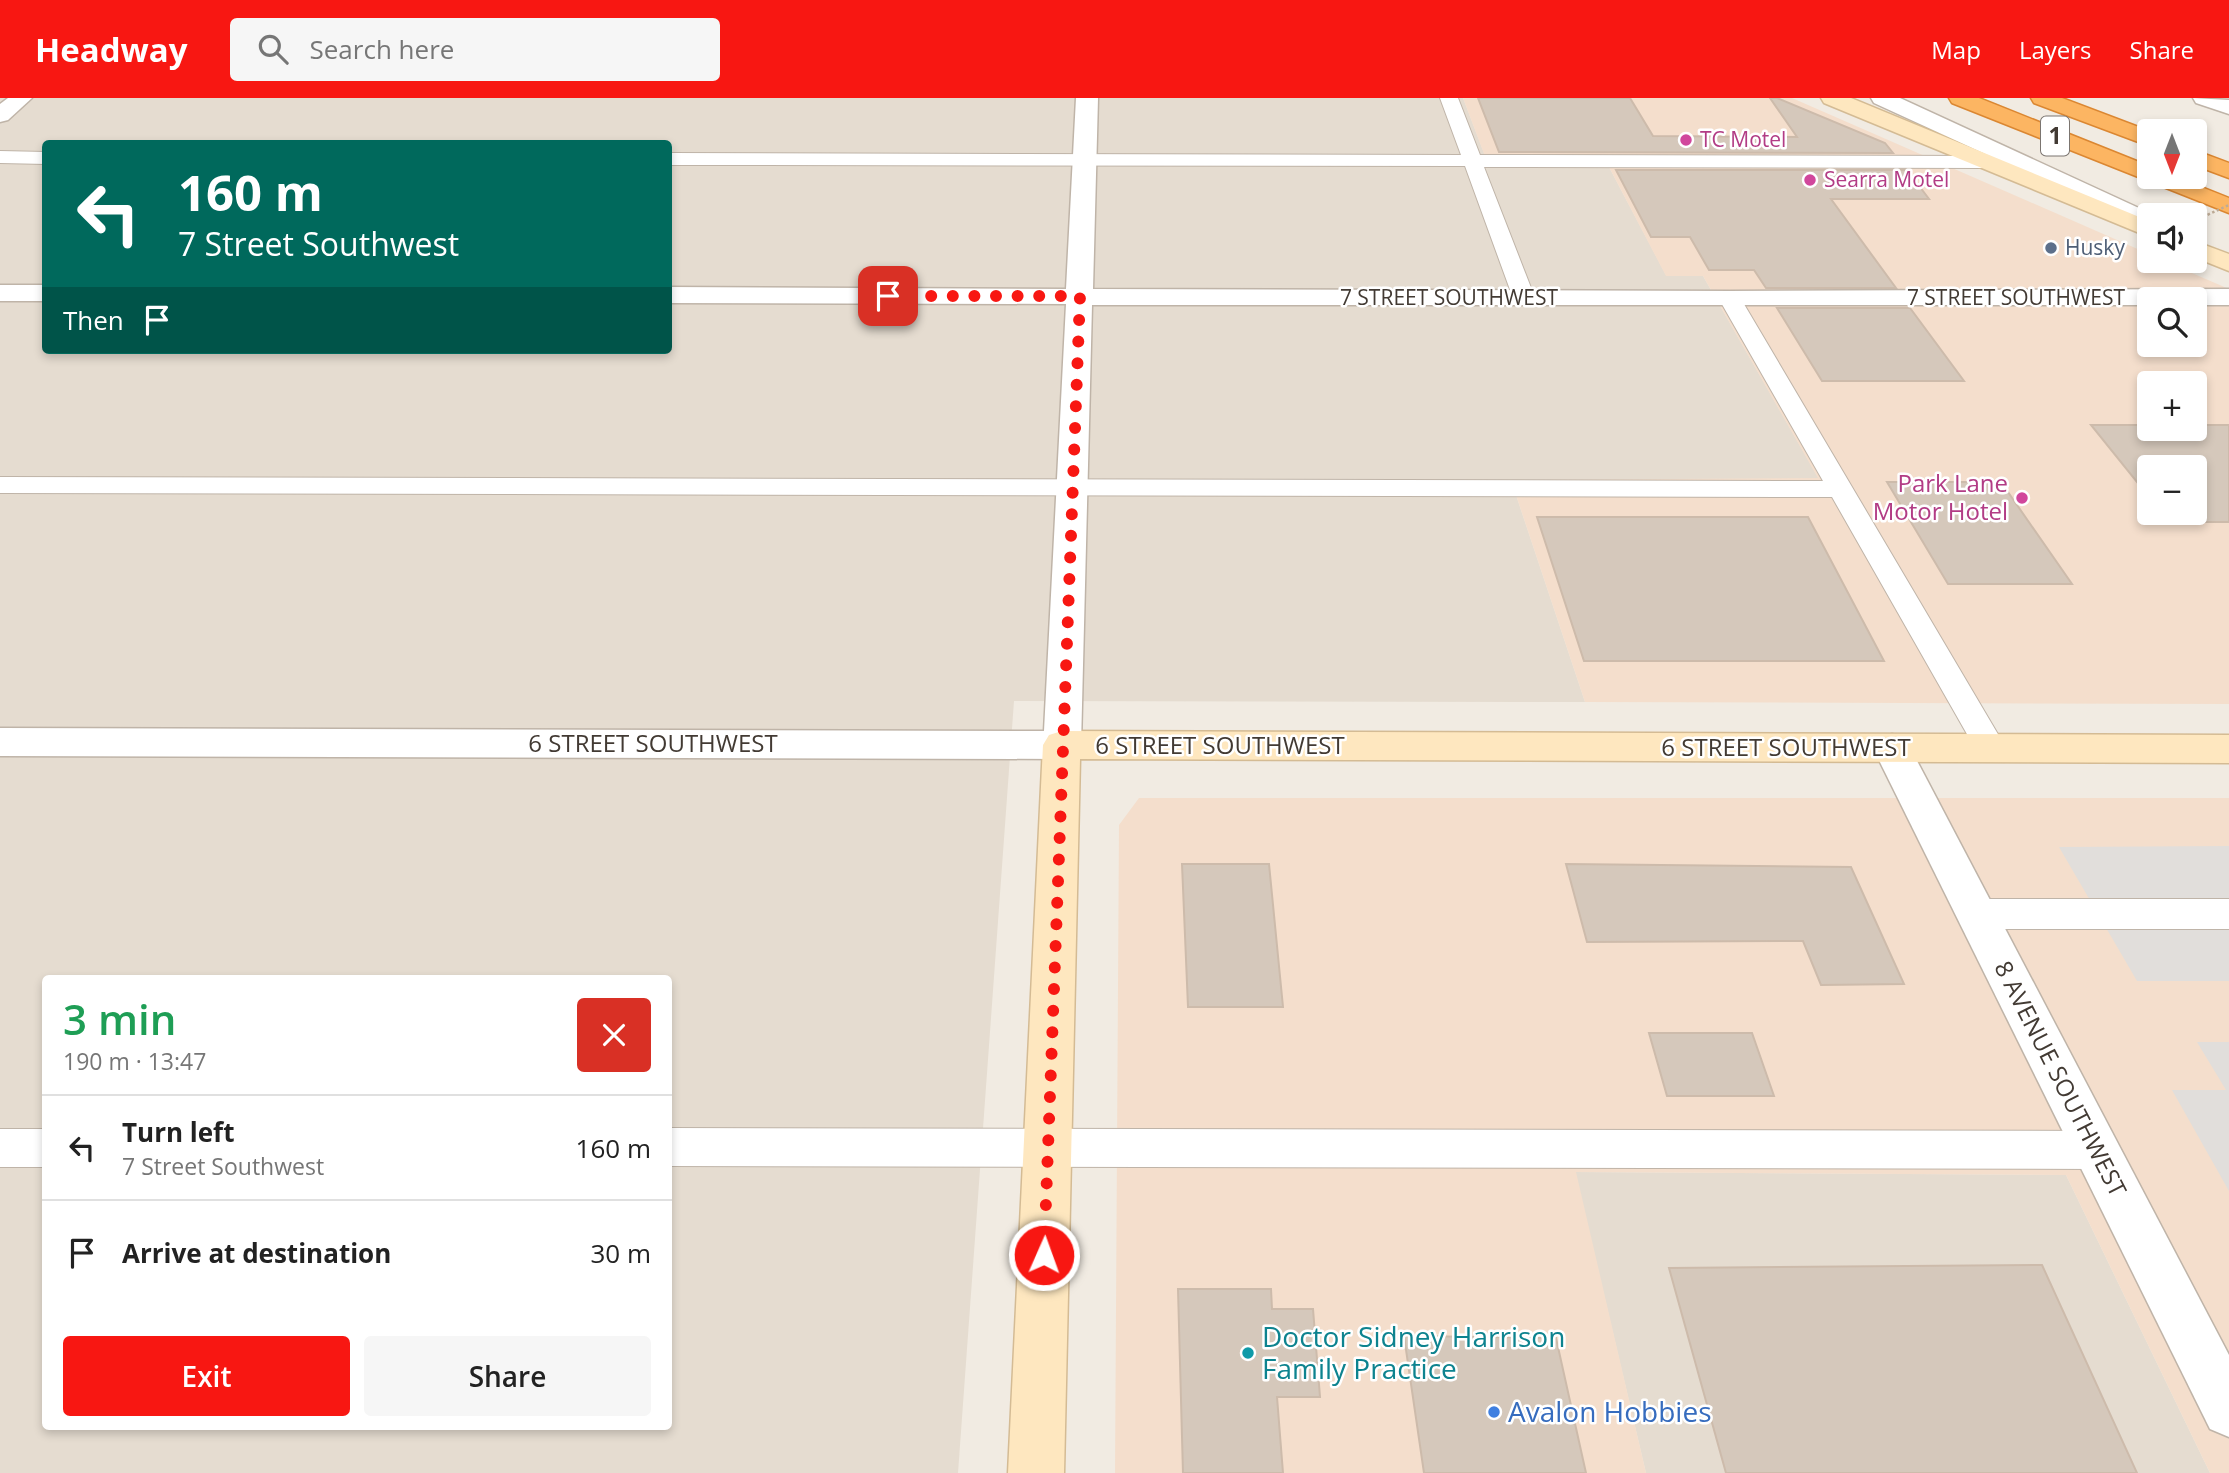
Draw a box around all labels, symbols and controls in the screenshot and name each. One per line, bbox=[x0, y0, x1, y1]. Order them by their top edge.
search box bbox=[230, 18, 720, 81]
text: Headway bbox=[35, 27, 188, 72]
icon: search bbox=[254, 30, 292, 68]
text: Search here bbox=[310, 31, 454, 67]
text: Map bbox=[1931, 33, 1981, 66]
text: Layers bbox=[2019, 33, 2092, 66]
text: Share bbox=[2130, 33, 2194, 66]
road number: 1 bbox=[2041, 117, 2069, 156]
north arrow bbox=[2137, 119, 2207, 189]
map controls bbox=[2137, 119, 2207, 525]
place label: TC Motel bbox=[1700, 125, 1786, 153]
marker: TC Motel bbox=[1678, 132, 1694, 148]
text: 160 m bbox=[178, 159, 323, 225]
place label: Searra Motel bbox=[1824, 165, 1949, 193]
icon: left bbox=[63, 168, 154, 259]
marker: Searra Motel bbox=[1802, 172, 1818, 188]
button: sound bbox=[2137, 203, 2207, 273]
text: 7 Street Southwest bbox=[178, 222, 459, 265]
place label: Husky bbox=[2065, 233, 2125, 261]
marker: Husky bbox=[2043, 240, 2059, 256]
pin bbox=[858, 266, 918, 326]
icon: arrive bbox=[869, 277, 907, 315]
street label: 7 STREET SOUTHWEST bbox=[1340, 283, 1559, 311]
street label: 7 STREET SOUTHWEST bbox=[1907, 283, 2126, 311]
button: search bbox=[2137, 287, 2207, 357]
icon: arrive bbox=[138, 301, 176, 339]
text: Then bbox=[63, 302, 124, 338]
button: + bbox=[2137, 371, 2207, 441]
button: − bbox=[2137, 455, 2207, 525]
place label: Park Lane Motor Hotel bbox=[1873, 466, 2008, 527]
marker: Park Lane Motor Hotel bbox=[2014, 490, 2030, 506]
street label: 6 STREET SOUTHWEST bbox=[528, 726, 778, 759]
street label: 6 STREET SOUTHWEST bbox=[1095, 728, 1345, 761]
street label: 6 STREET SOUTHWEST bbox=[1661, 730, 1911, 763]
street label: 8 AVENUE SOUTHWEST bbox=[1988, 955, 2135, 1202]
text: 3 min bbox=[63, 990, 176, 1047]
button: close bbox=[577, 998, 651, 1072]
text: 190 m · 13:47 bbox=[63, 1045, 206, 1077]
text: Turn left bbox=[122, 1114, 234, 1150]
icon: left bbox=[63, 1129, 101, 1167]
text: 160 m bbox=[576, 1130, 651, 1166]
text: 7 Street Southwest bbox=[122, 1150, 324, 1182]
position arrow bbox=[1007, 1218, 1081, 1292]
icon: arrive bbox=[63, 1234, 101, 1272]
text: Arrive at destination bbox=[122, 1235, 391, 1271]
text: 30 m bbox=[590, 1235, 651, 1271]
place label: Doctor Sidney Harrison Family Practice bbox=[1262, 1317, 1565, 1387]
button: Exit bbox=[63, 1336, 350, 1416]
button: Share bbox=[364, 1336, 651, 1416]
marker: Doctor Sidney Harrison Family Practice bbox=[1240, 1345, 1256, 1361]
place label: Avalon Hobbies bbox=[1508, 1392, 1712, 1430]
marker: Avalon Hobbies bbox=[1486, 1404, 1502, 1420]

